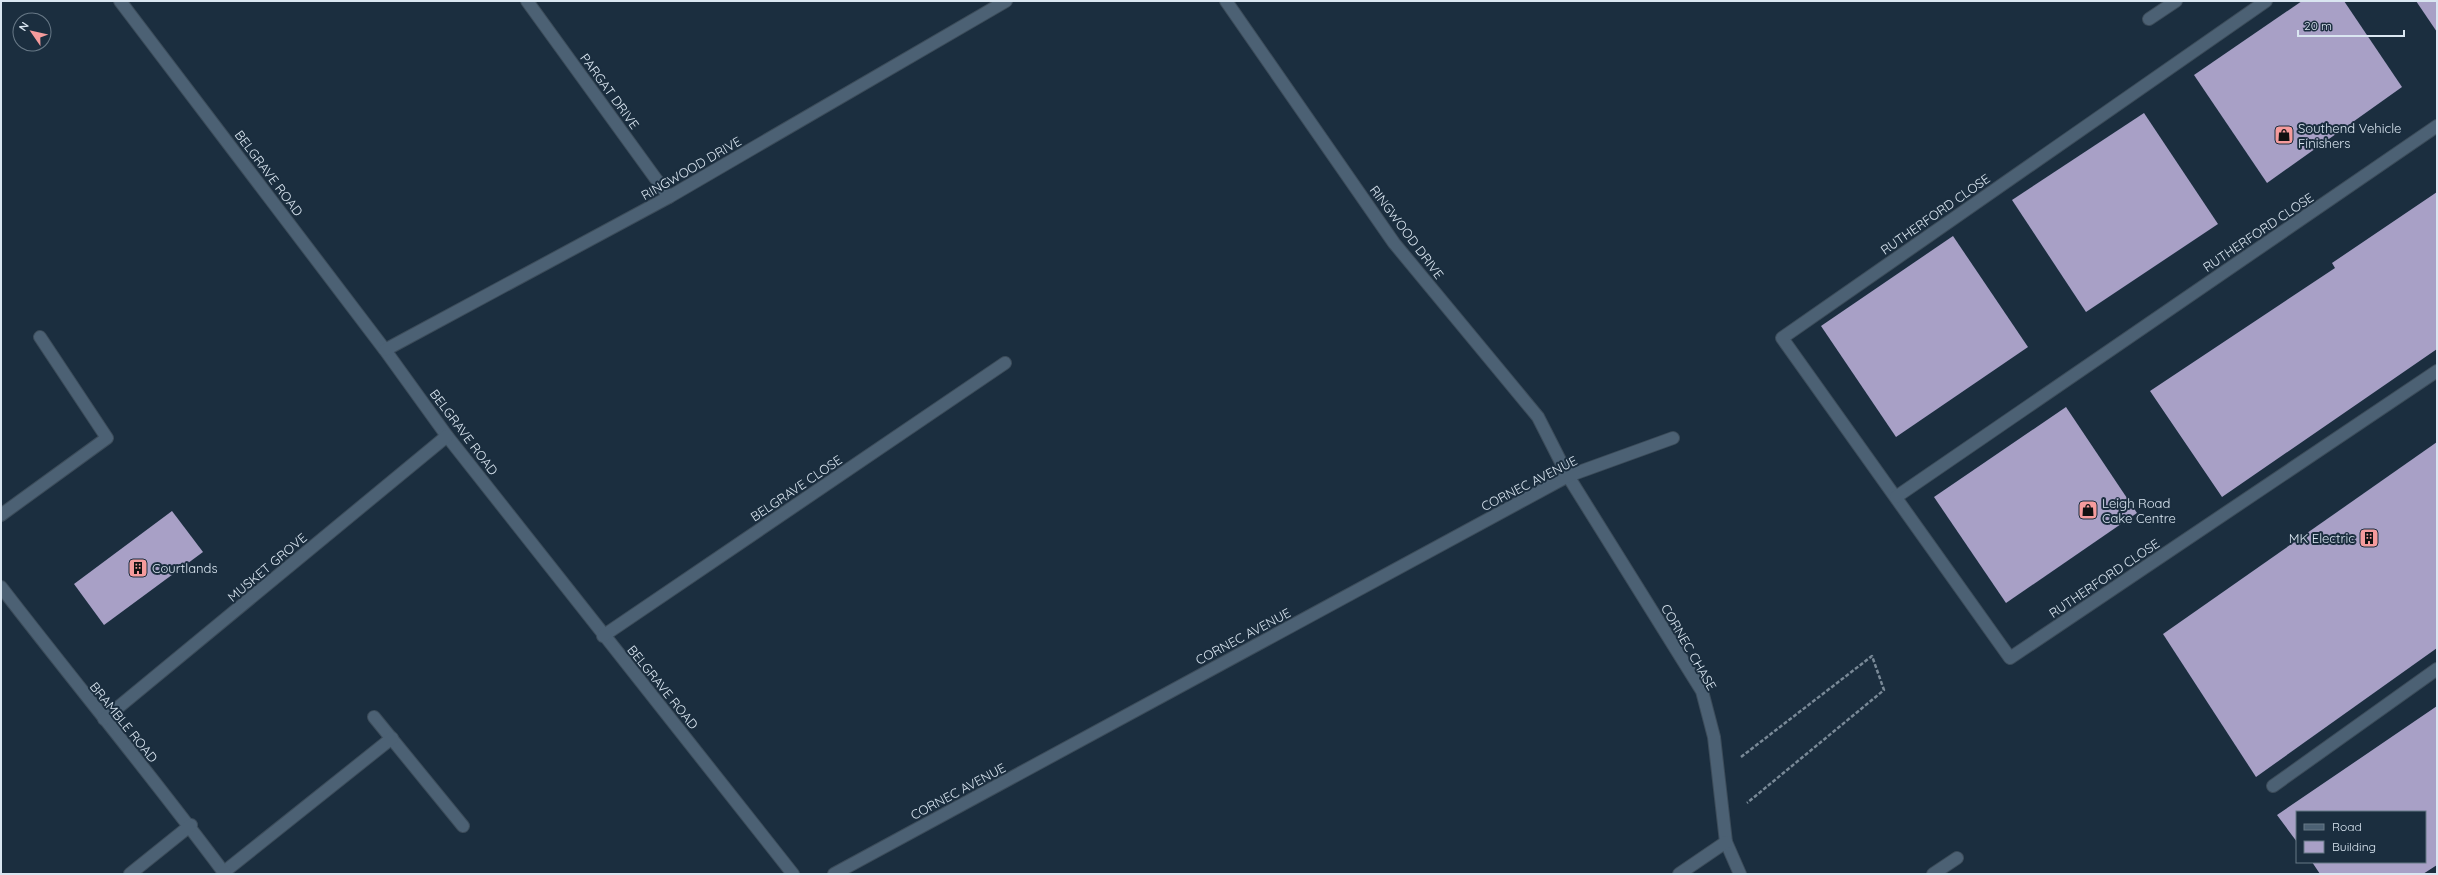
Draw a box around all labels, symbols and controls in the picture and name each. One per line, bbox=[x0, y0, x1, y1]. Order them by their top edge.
north arrow bbox=[12, 12, 52, 52]
scale bar bbox=[2298, 12, 2404, 38]
text: 20 m bbox=[2304, 18, 2332, 33]
text: N bbox=[16, 19, 32, 34]
street label: PARGAT DRIVE bbox=[577, 50, 643, 132]
place label: Southend Vehicle Finishers bbox=[2298, 120, 2401, 151]
shop icon: Southend Vehicle Finishers bbox=[2273, 124, 2295, 146]
street label: BELGRAVE ROAD bbox=[231, 127, 307, 219]
street label: RINGWOOD DRIVE bbox=[638, 133, 744, 203]
street label: RUTHERFORD CLOSE bbox=[1877, 170, 1993, 258]
street label: RINGWOOD DRIVE bbox=[1367, 182, 1447, 282]
street label: RUTHERFORD CLOSE bbox=[2200, 189, 2316, 275]
street label: BELGRAVE ROAD bbox=[426, 386, 502, 478]
street label: BELGRAVE CLOSE bbox=[747, 451, 845, 525]
street label: CORNEC AVENUE bbox=[1478, 452, 1580, 514]
place label: Leigh Road Cake Centre bbox=[2102, 495, 2176, 526]
shop icon: Leigh Road Cake Centre bbox=[2077, 499, 2099, 521]
building icon: MK Electric bbox=[2358, 527, 2380, 549]
street label: MUSKET GROVE bbox=[224, 529, 310, 605]
place label: MK Electric bbox=[2289, 530, 2355, 546]
street label: RUTHERFORD CLOSE bbox=[2046, 535, 2162, 621]
building icon: Courtlands bbox=[127, 557, 149, 579]
place label: Courtlands bbox=[152, 560, 218, 576]
street label: CORNEC CHASE bbox=[1658, 601, 1720, 693]
street label: CORNEC AVENUE bbox=[1193, 604, 1293, 668]
street label: BELGRAVE ROAD bbox=[624, 642, 702, 732]
street label: BRAMBLE ROAD bbox=[87, 679, 161, 765]
street label: CORNEC AVENUE bbox=[908, 759, 1008, 823]
legend bbox=[2296, 811, 2426, 863]
text: Road bbox=[2332, 819, 2362, 834]
text: Building bbox=[2332, 839, 2376, 854]

